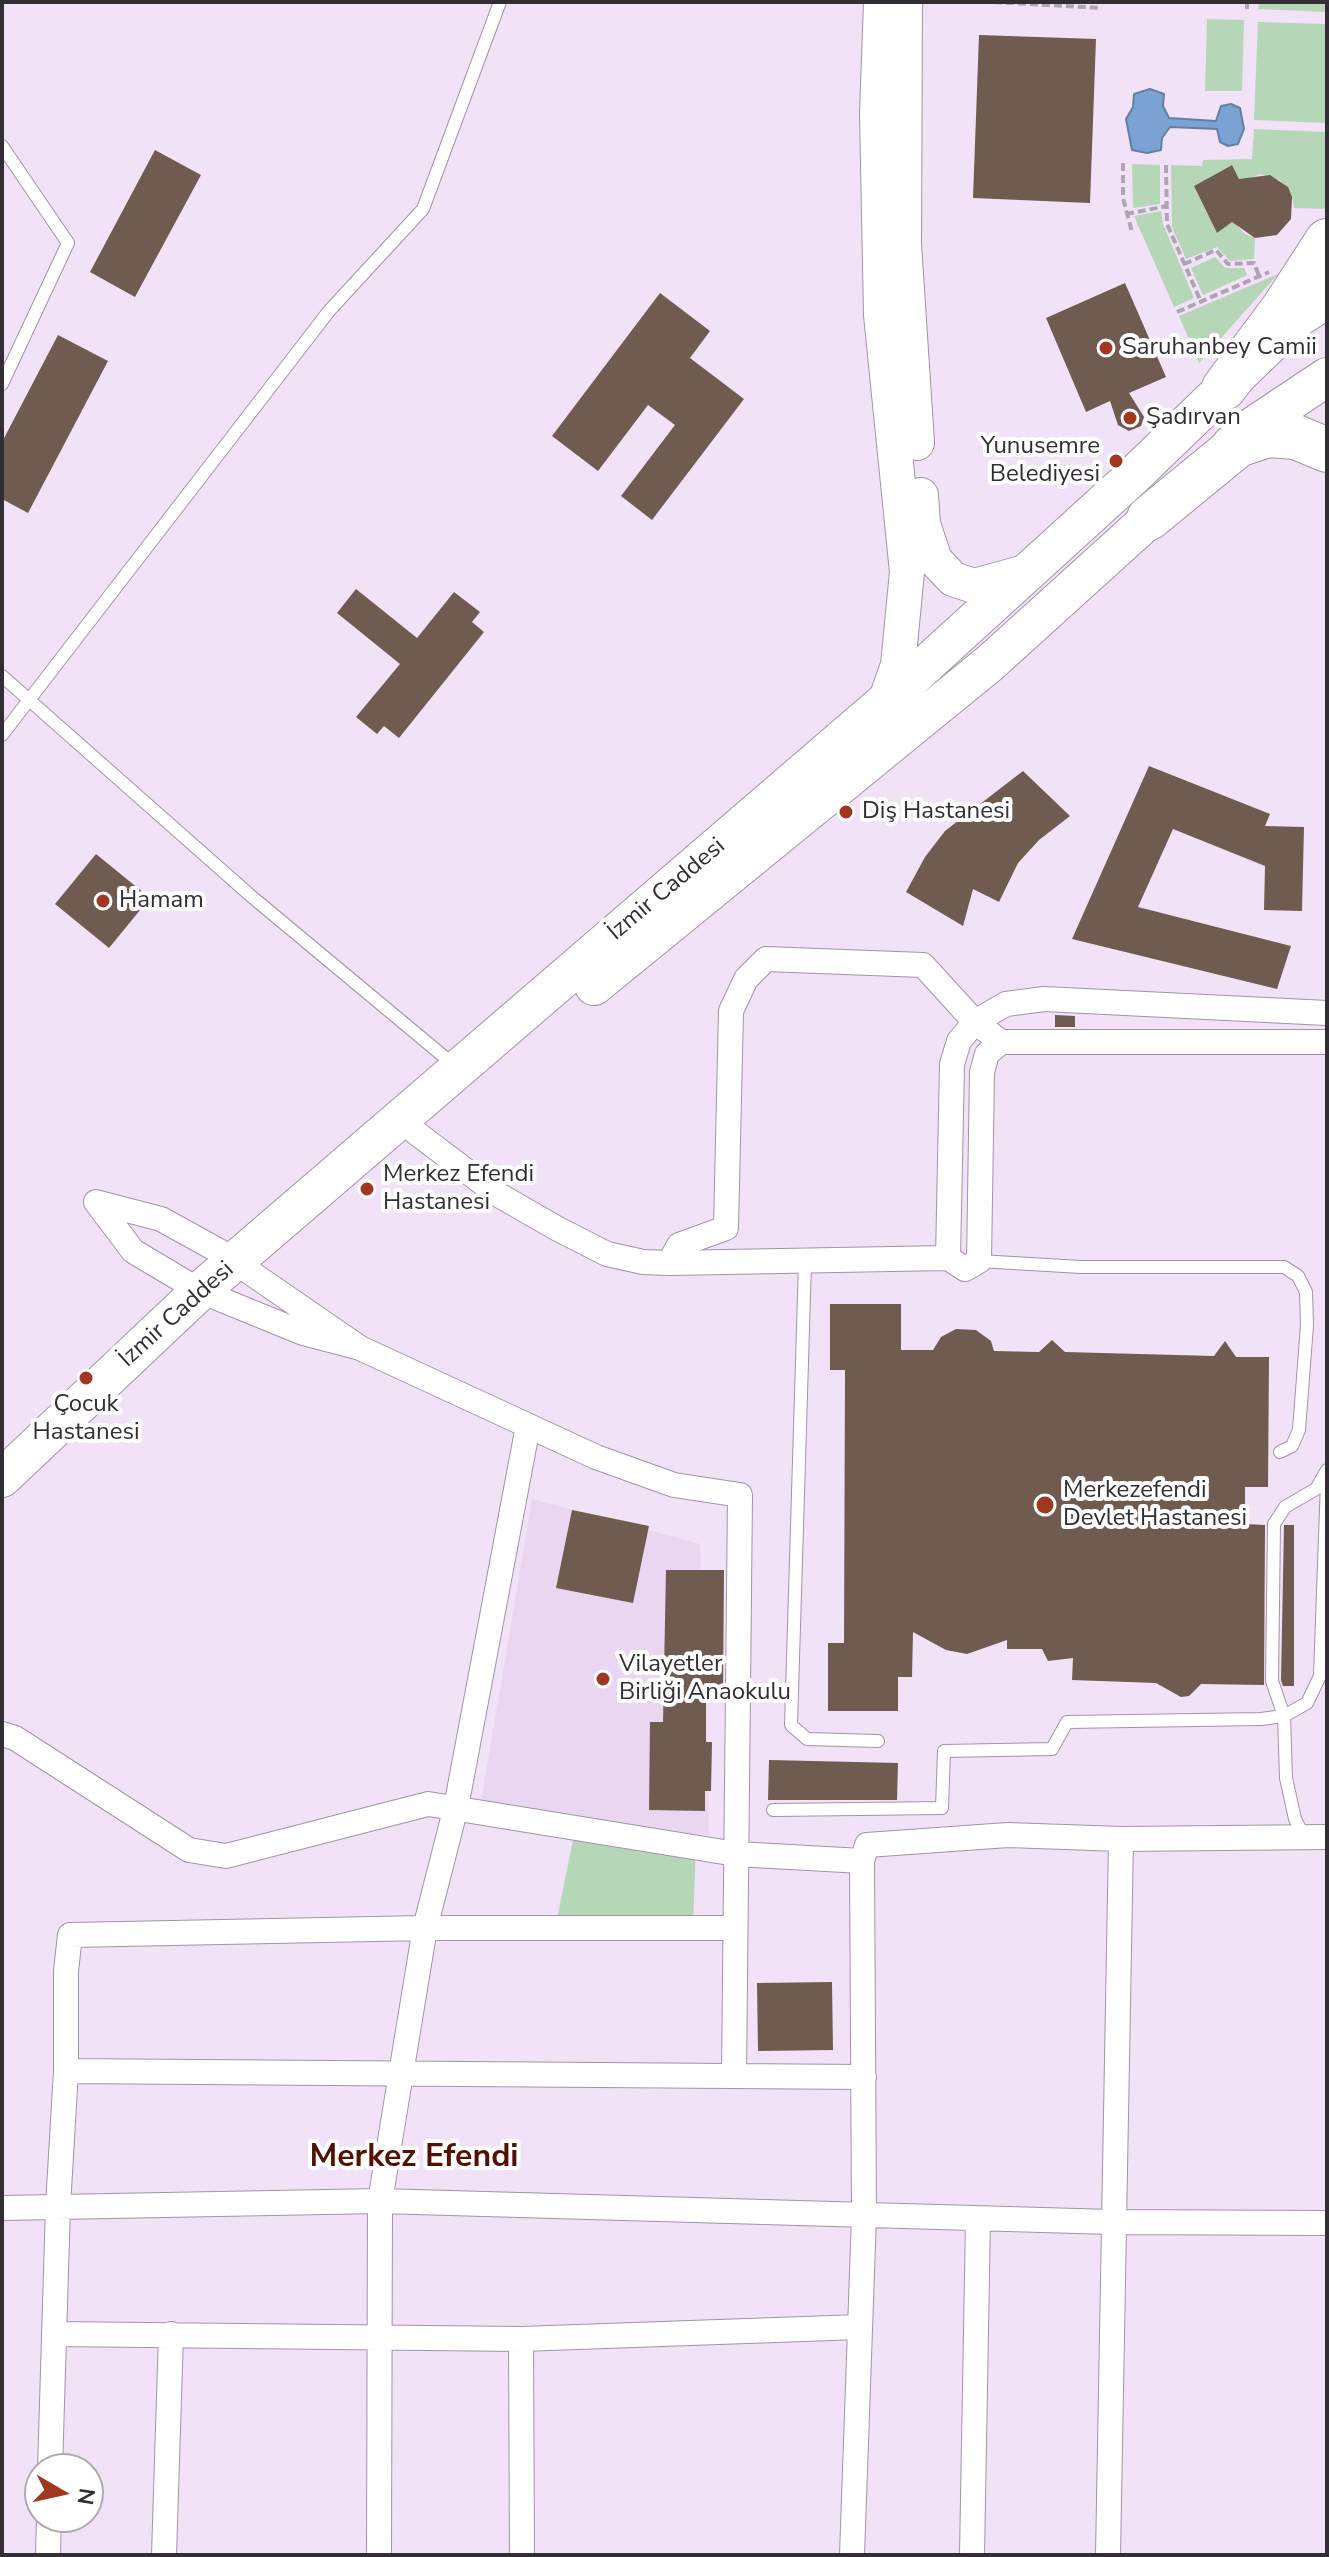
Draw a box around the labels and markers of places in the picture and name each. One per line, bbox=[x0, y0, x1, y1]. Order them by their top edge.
place label: Saruhanbey Camii bbox=[1122, 334, 1317, 362]
marker: Saruhanbey Camii bbox=[1097, 339, 1115, 357]
place label: Şadırvan bbox=[1146, 404, 1241, 432]
marker: Şadırvan bbox=[1121, 409, 1139, 427]
place label: Yunusemre Belediyesi bbox=[981, 433, 1100, 489]
marker: Yunusemre Belediyesi bbox=[1107, 452, 1125, 470]
place label: Diş Hastanesi bbox=[862, 798, 1010, 826]
marker: Diş Hastanesi bbox=[837, 803, 855, 821]
place label: Hamam bbox=[119, 887, 204, 915]
marker: Hamam bbox=[94, 892, 112, 910]
place label: Merkez Efendi Hastanesi bbox=[383, 1161, 534, 1217]
marker: Merkez Efendi Hastanesi bbox=[358, 1180, 376, 1198]
marker: Çocuk Hastanesi bbox=[77, 1369, 95, 1387]
place label: Çocuk Hastanesi bbox=[32, 1391, 140, 1447]
place label: Merkezefendi Devlet Hastanesi bbox=[1063, 1477, 1247, 1533]
marker: Merkezefendi Devlet Hastanesi bbox=[1034, 1494, 1056, 1516]
place label: Vilayetler Birliği Anaokulu bbox=[619, 1651, 791, 1707]
marker: Vilayetler Birliği Anaokulu bbox=[594, 1670, 612, 1688]

